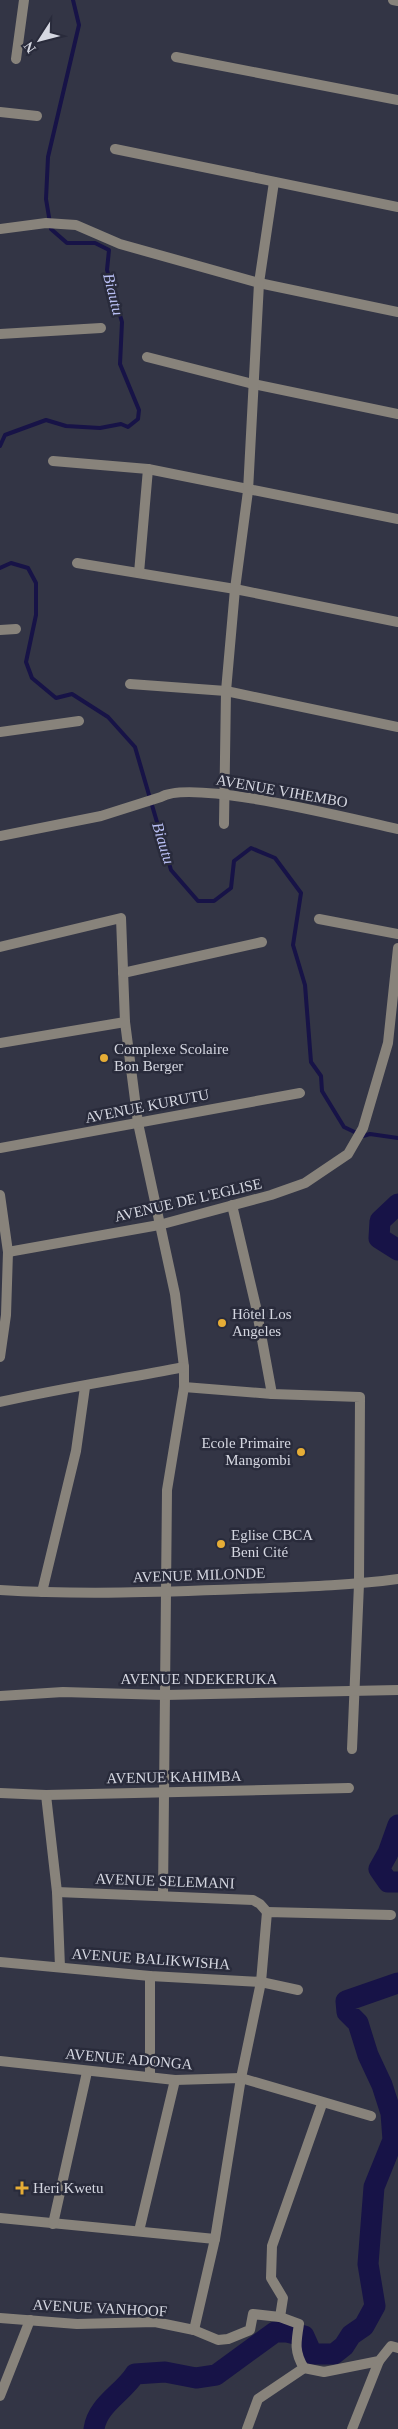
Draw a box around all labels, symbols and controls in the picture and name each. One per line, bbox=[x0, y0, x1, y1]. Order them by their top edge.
north arrow bbox=[15, 15, 65, 65]
text: N bbox=[21, 39, 39, 56]
water label: Biautu bbox=[100, 271, 127, 317]
street label: AVENUE VIHEMBO bbox=[215, 772, 349, 810]
water label: Biautu bbox=[149, 820, 178, 866]
place label: Complexe Scolaire Bon Berger bbox=[114, 1041, 229, 1074]
marker: Complexe Scolaire Bon Berger bbox=[98, 1052, 110, 1064]
street label: AVENUE KURUTU bbox=[84, 1086, 211, 1126]
street label: AVENUE DE L'EGLISE bbox=[113, 1175, 263, 1225]
place label: Hôtel Los Angeles bbox=[232, 1306, 292, 1339]
marker: Hôtel Los Angeles bbox=[216, 1317, 228, 1329]
place label: Ecole Primaire Mangombi bbox=[201, 1435, 291, 1468]
marker: Ecole Primaire Mangombi bbox=[295, 1446, 307, 1458]
place label: Eglise CBCA Beni Cité bbox=[231, 1527, 313, 1560]
marker: Eglise CBCA Beni Cité bbox=[215, 1538, 227, 1550]
street label: AVENUE MILONDE bbox=[132, 1565, 266, 1585]
street label: AVENUE NDEKERUKA bbox=[121, 1671, 278, 1687]
street label: AVENUE KAHIMBA bbox=[106, 1768, 242, 1786]
street label: AVENUE SELEMANI bbox=[95, 1871, 235, 1891]
street label: AVENUE BALIKWISHA bbox=[71, 1945, 231, 1973]
street label: AVENUE ADONGA bbox=[65, 2045, 193, 2073]
place label: Heri Kwetu bbox=[33, 2180, 104, 2196]
marker: Heri Kwetu bbox=[15, 2181, 29, 2195]
street label: AVENUE VANHOOF bbox=[32, 2296, 168, 2320]

